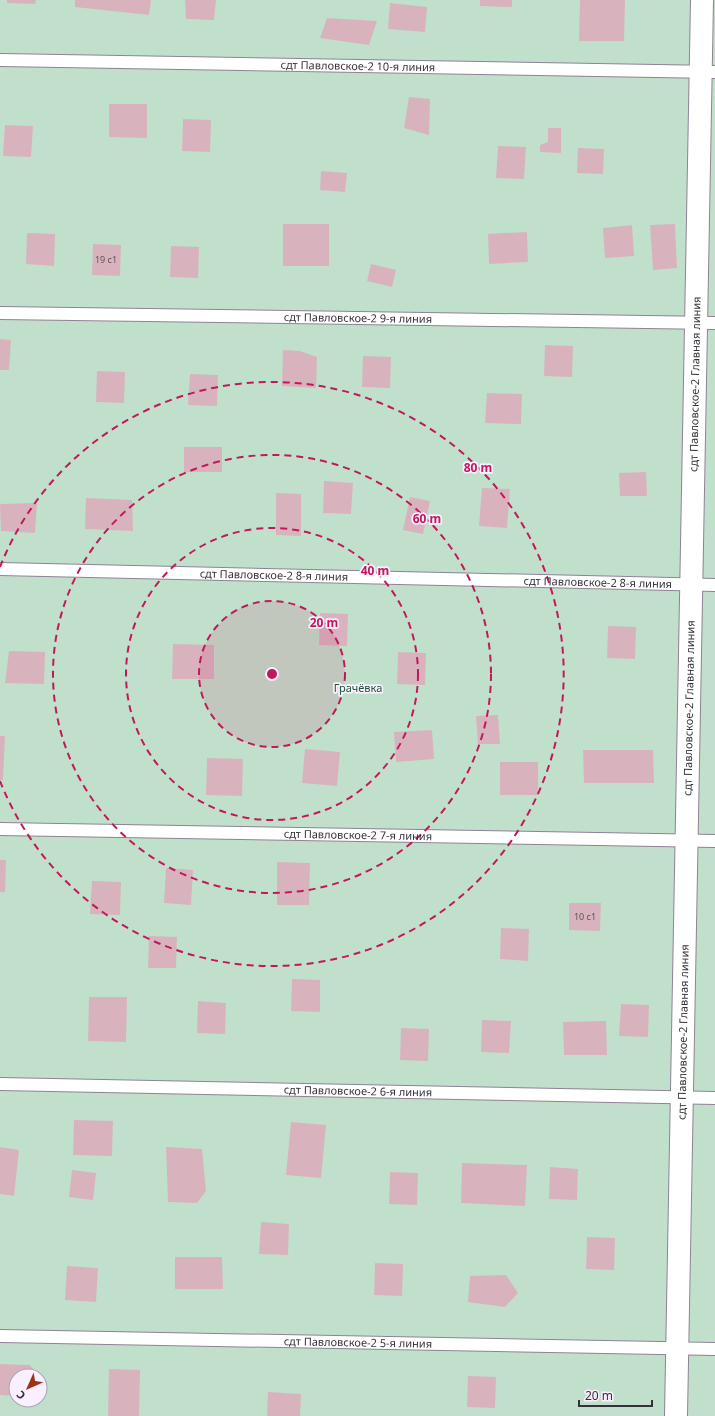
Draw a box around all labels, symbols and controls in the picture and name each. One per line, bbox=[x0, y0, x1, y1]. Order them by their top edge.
street label: сдт Павловское-2 10-я линия bbox=[281, 57, 435, 74]
house number: 19 с1 bbox=[95, 253, 117, 266]
street label: сдт Павловское-2 Главная линия bbox=[685, 296, 704, 472]
street label: сдт Павловское-2 9-я линия bbox=[284, 309, 432, 326]
text: 80 m bbox=[464, 459, 492, 476]
text: 60 m bbox=[413, 510, 441, 527]
text: 40 m bbox=[361, 562, 389, 579]
street label: сдт Павловское-2 8-я линия bbox=[200, 565, 348, 584]
street label: сдт Павловское-2 8-я линия bbox=[524, 573, 672, 591]
text: 20 m bbox=[310, 614, 338, 631]
street label: сдт Павловское-2 Главная линия bbox=[679, 620, 698, 796]
centre of rings bbox=[265, 667, 279, 681]
park label: Грачёвка bbox=[334, 680, 382, 695]
street label: сдт Павловское-2 7-я линия bbox=[284, 826, 432, 843]
house number: 10 с1 bbox=[574, 910, 596, 923]
street label: сдт Павловское-2 Главная линия bbox=[673, 944, 692, 1120]
street label: сдт Павловское-2 6-я линия bbox=[284, 1082, 432, 1099]
street label: сдт Павловское-2 5-я линия bbox=[284, 1333, 432, 1351]
north arrow bbox=[8, 1368, 48, 1408]
scale bar bbox=[579, 1382, 652, 1408]
text: 20 m bbox=[585, 1387, 613, 1404]
text: С bbox=[13, 1388, 28, 1403]

